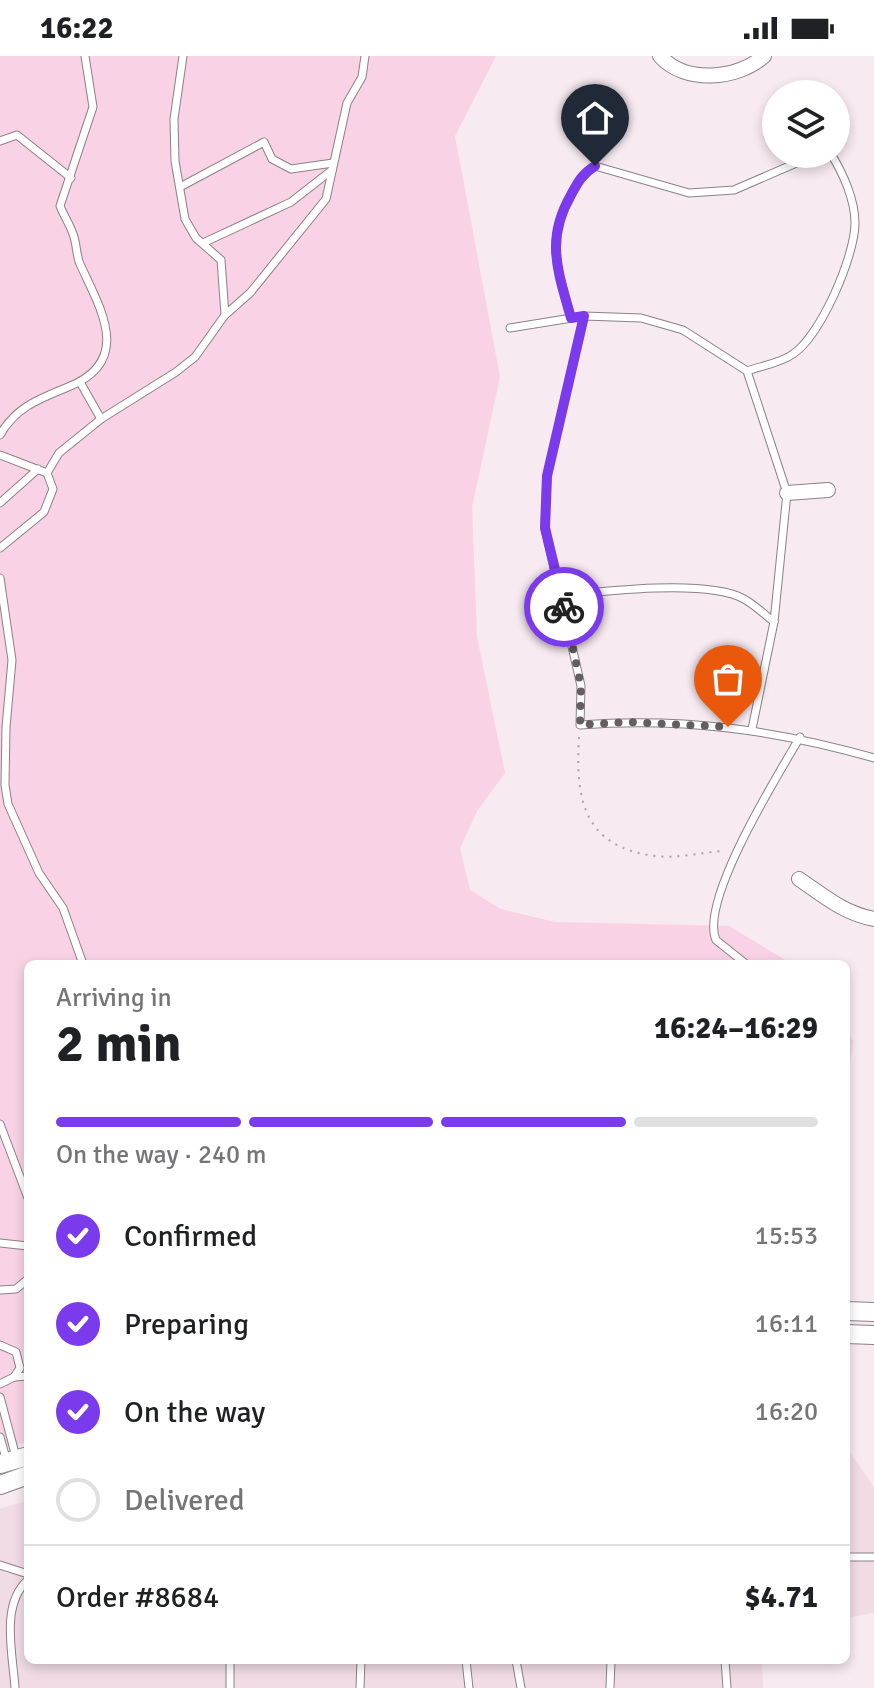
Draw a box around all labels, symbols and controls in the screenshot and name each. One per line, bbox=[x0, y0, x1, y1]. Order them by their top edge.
text: 16:22 bbox=[40, 10, 114, 47]
map controls bbox=[762, 80, 850, 168]
button: layers bbox=[762, 80, 850, 168]
pin bbox=[561, 84, 629, 166]
icon: home bbox=[573, 96, 617, 140]
courier bbox=[524, 567, 604, 647]
icon: bike bbox=[542, 585, 586, 629]
pin bbox=[694, 645, 762, 727]
icon: bag bbox=[706, 657, 750, 701]
text: Arriving in bbox=[56, 982, 172, 1014]
text: 16:24–16:29 bbox=[654, 1010, 818, 1047]
text: 2 min bbox=[56, 1012, 182, 1076]
text: On the way · 240 m bbox=[56, 1139, 266, 1171]
icon: check bbox=[56, 1214, 100, 1258]
text: Confirmed bbox=[124, 1218, 257, 1255]
text: 15:53 bbox=[755, 1220, 818, 1252]
icon: check bbox=[56, 1302, 100, 1346]
text: Preparing bbox=[124, 1306, 249, 1343]
text: 16:11 bbox=[755, 1308, 818, 1340]
icon: check bbox=[56, 1390, 100, 1434]
text: On the way bbox=[124, 1394, 265, 1431]
text: 16:20 bbox=[755, 1396, 818, 1428]
text: Delivered bbox=[124, 1482, 245, 1519]
text: Order #8684 bbox=[56, 1579, 219, 1616]
text: $4.71 bbox=[745, 1579, 818, 1616]

